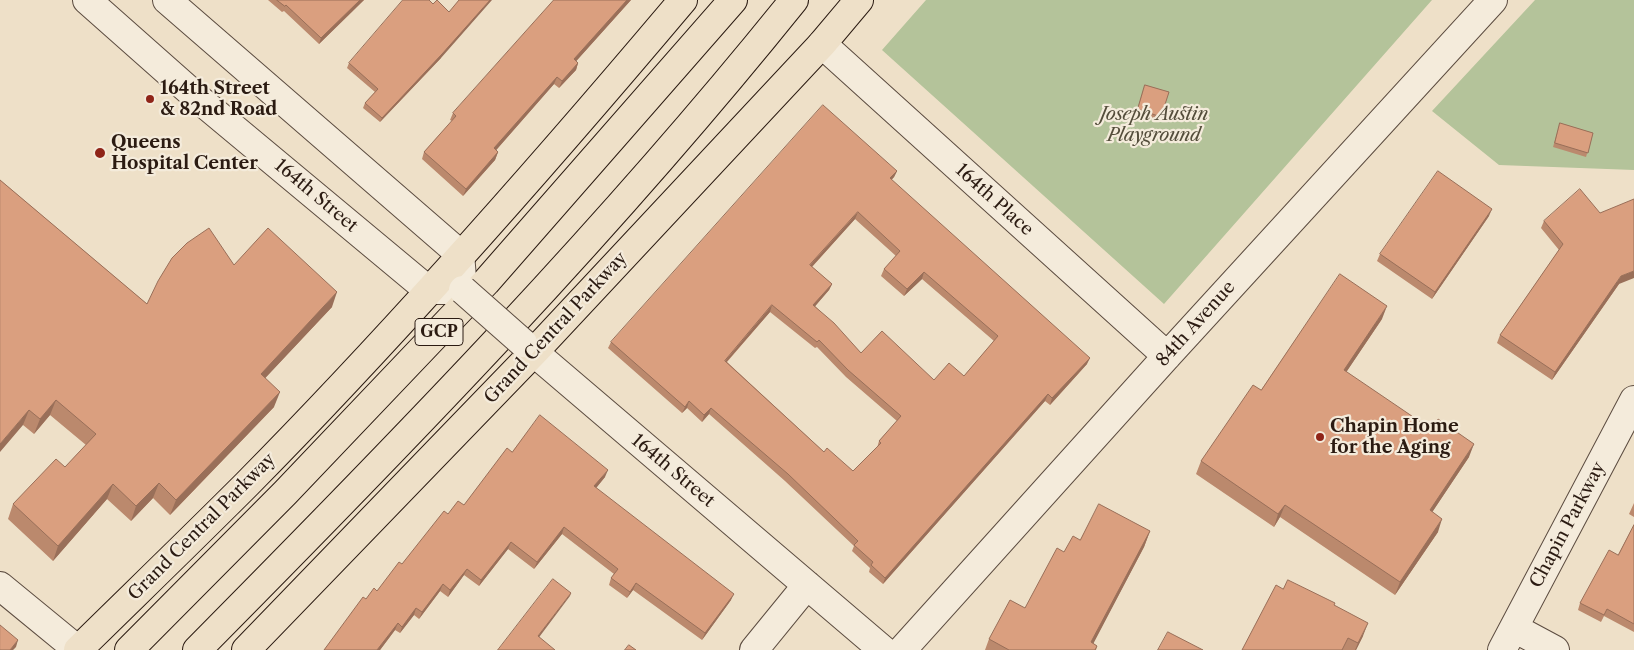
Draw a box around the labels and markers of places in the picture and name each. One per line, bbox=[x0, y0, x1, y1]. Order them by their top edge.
place label: 164th Street & 82nd Road bbox=[160, 78, 277, 120]
marker: 164th Street & 82nd Road bbox=[144, 93, 156, 105]
place label: Queens Hospital Center bbox=[111, 132, 258, 174]
marker: Queens Hospital Center bbox=[93, 146, 107, 160]
place label: Chapin Home for the Aging bbox=[1330, 416, 1459, 458]
marker: Chapin Home for the Aging bbox=[1314, 431, 1326, 443]

